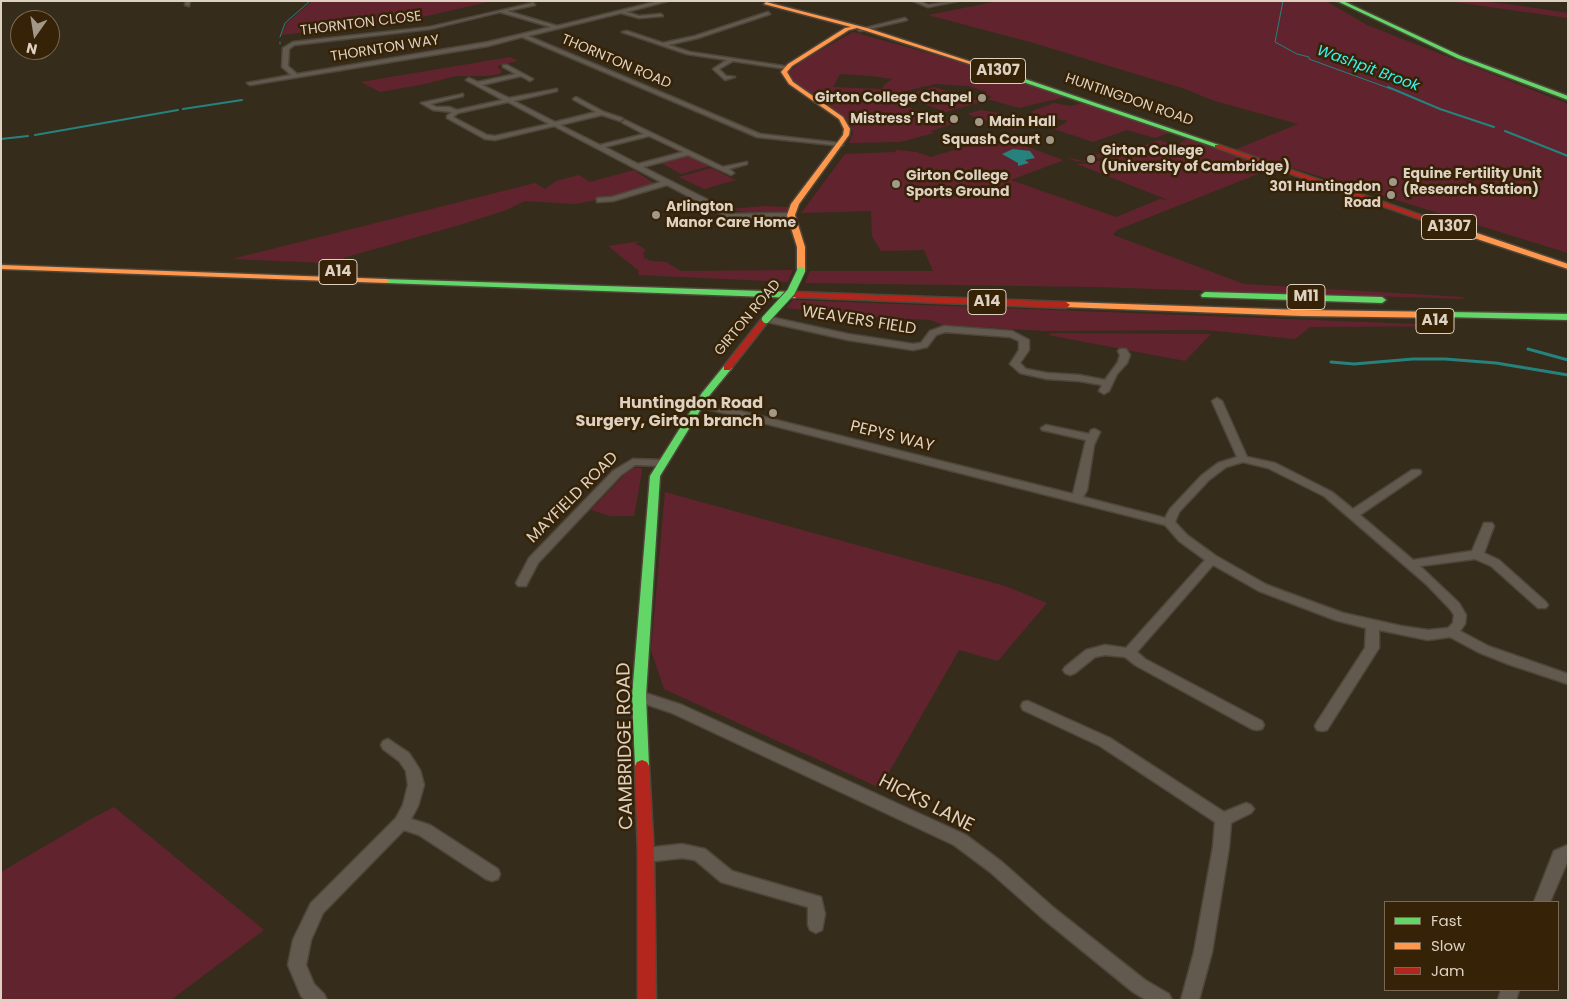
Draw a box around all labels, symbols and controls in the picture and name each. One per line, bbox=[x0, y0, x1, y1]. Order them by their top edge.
street label: THORNTON CLOSE bbox=[299, 8, 423, 40]
north arrow bbox=[10, 10, 60, 60]
street label: THORNTON ROAD bbox=[559, 31, 673, 93]
street label: THORNTON WAY bbox=[329, 32, 441, 66]
text: N bbox=[24, 38, 39, 60]
water label: Washpit Brook bbox=[1314, 42, 1422, 96]
road number: A1307 bbox=[970, 58, 1026, 84]
street label: HUNTINGDON ROAD bbox=[1063, 70, 1195, 130]
place label: Girton College Chapel bbox=[815, 90, 972, 106]
marker: Girton College Chapel bbox=[976, 92, 988, 104]
place label: Mistress' Flat bbox=[850, 111, 944, 127]
marker: Mistress' Flat bbox=[948, 113, 960, 125]
place label: Main Hall bbox=[989, 114, 1056, 130]
marker: Main Hall bbox=[973, 116, 985, 128]
place label: Squash Court bbox=[942, 132, 1040, 148]
marker: Squash Court bbox=[1044, 134, 1056, 146]
place label: Girton College (University of Cambridge) bbox=[1101, 143, 1290, 176]
marker: Girton College (University of Cambridge) bbox=[1085, 153, 1097, 165]
place label: Equine Fertility Unit (Research Station) bbox=[1403, 166, 1542, 198]
place label: Girton College Sports Ground bbox=[906, 168, 1009, 200]
marker: Equine Fertility Unit (Research Station) bbox=[1387, 176, 1399, 188]
marker: Girton College Sports Ground bbox=[890, 178, 902, 190]
place label: 301 Huntingdon Road bbox=[1269, 179, 1381, 212]
marker: 301 Huntingdon Road bbox=[1385, 189, 1397, 201]
place label: Arlington Manor Care Home bbox=[666, 199, 796, 232]
marker: Arlington Manor Care Home bbox=[650, 209, 662, 221]
road number: A1307 bbox=[1422, 214, 1476, 240]
road number: A14 bbox=[319, 260, 357, 284]
street label: GIRTON ROAD bbox=[711, 277, 785, 359]
road number: M11 bbox=[1287, 284, 1325, 310]
road number: A14 bbox=[968, 290, 1006, 314]
street label: WEAVERS FIELD bbox=[800, 302, 918, 340]
road number: A14 bbox=[1416, 308, 1454, 334]
place label: Huntingdon Road Surgery, Girton branch bbox=[575, 394, 763, 432]
marker: Huntingdon Road Surgery, Girton branch bbox=[767, 407, 779, 419]
street label: PEPYS WAY bbox=[848, 417, 936, 457]
street label: MAYFIELD ROAD bbox=[523, 448, 623, 548]
street label: CAMBRIDGE ROAD bbox=[613, 662, 639, 830]
street label: HICKS LANE bbox=[874, 770, 978, 838]
legend bbox=[1384, 901, 1559, 991]
text: Fast bbox=[1431, 910, 1462, 931]
text: Slow bbox=[1431, 935, 1465, 956]
text: Jam bbox=[1431, 960, 1465, 981]

